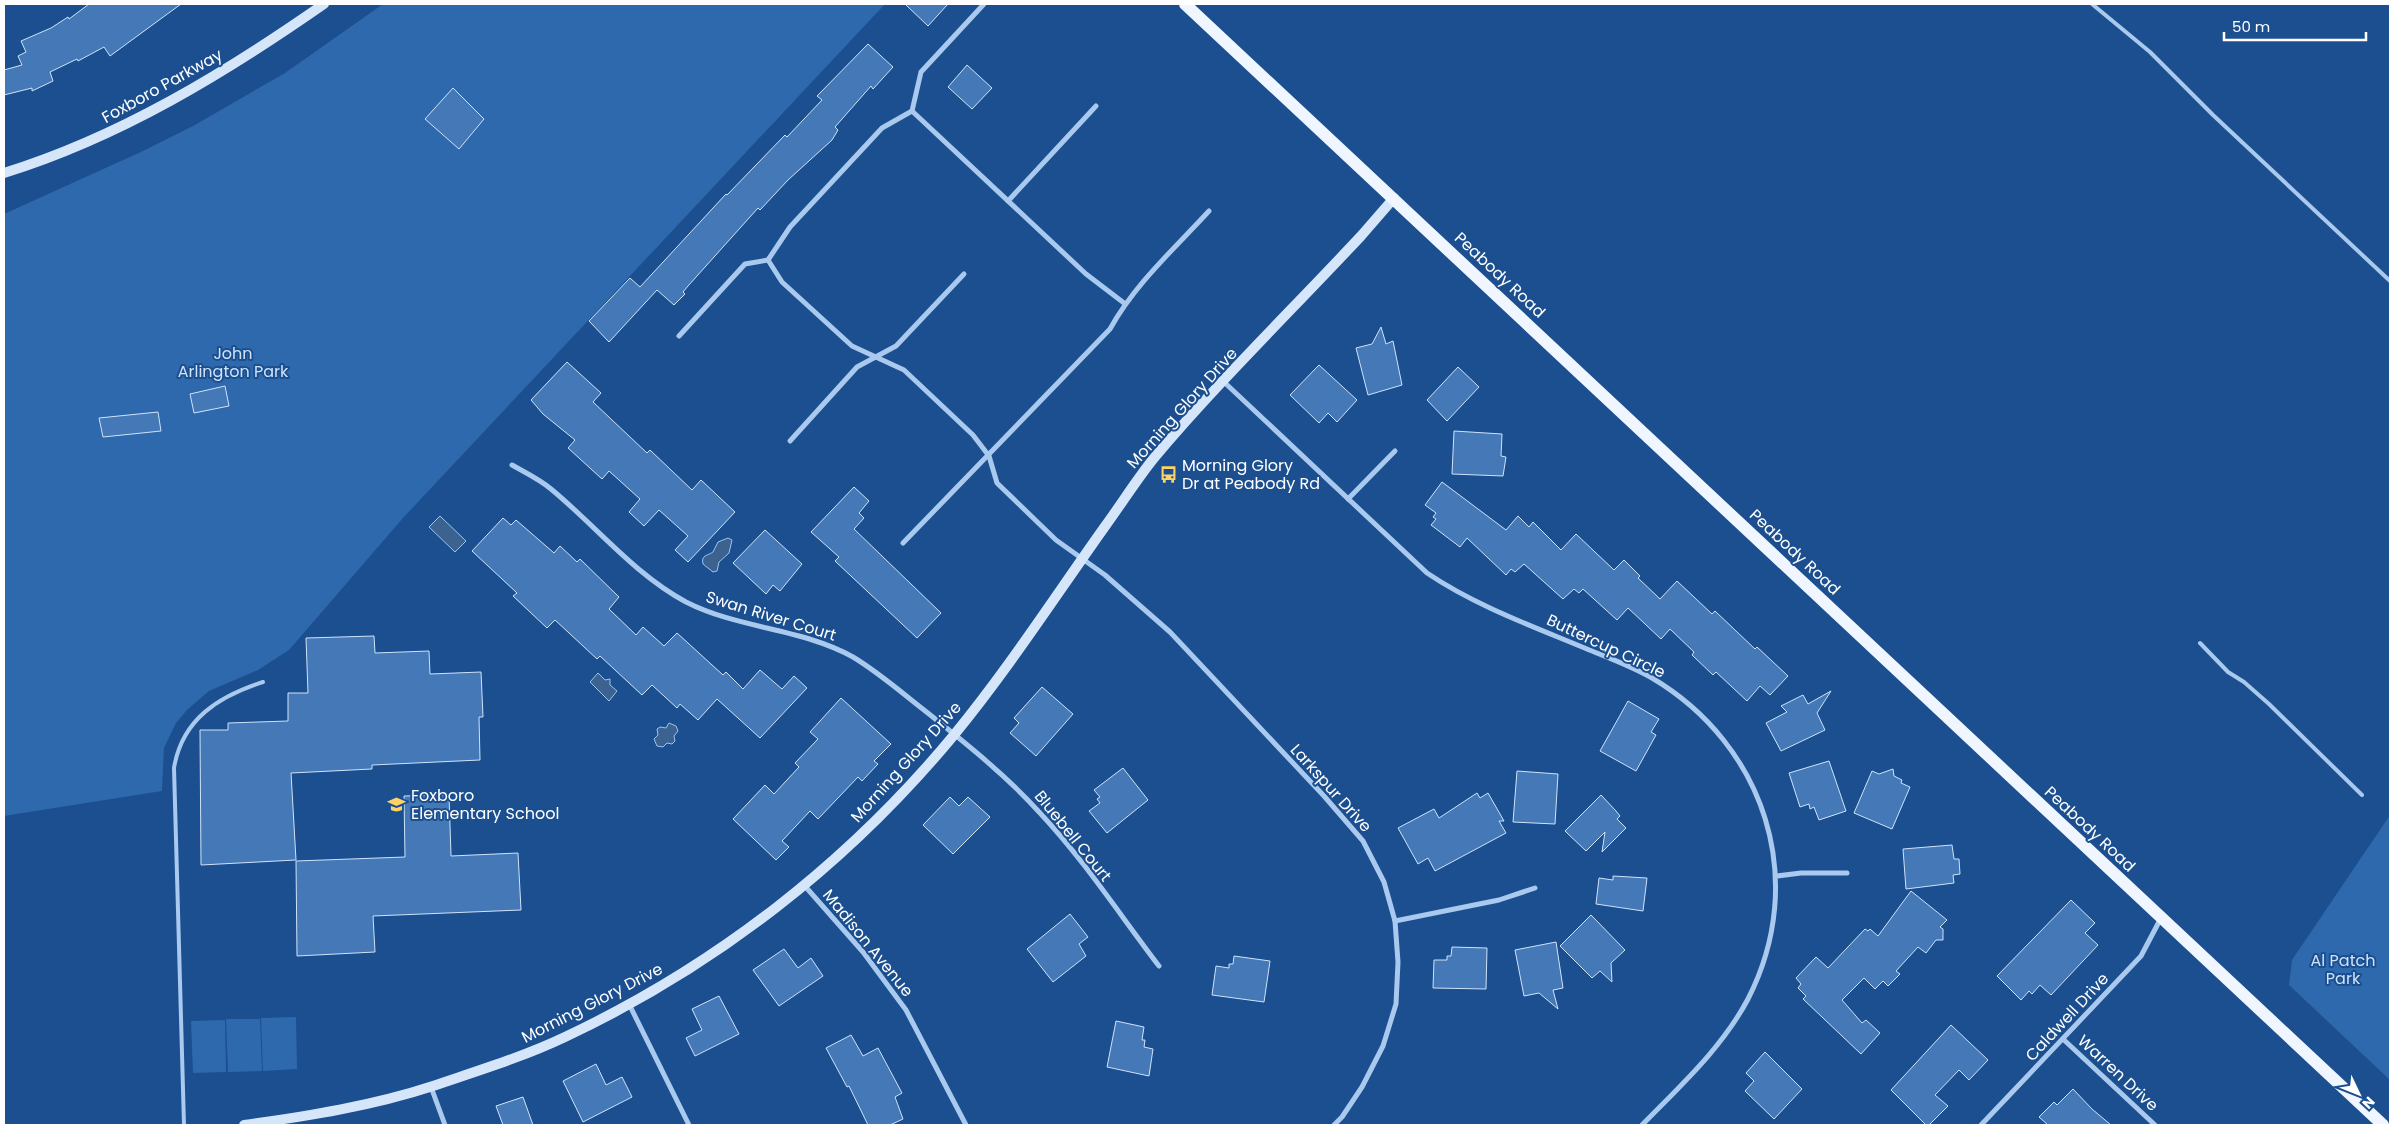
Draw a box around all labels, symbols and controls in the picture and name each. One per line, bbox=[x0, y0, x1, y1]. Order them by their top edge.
scale bar bbox=[2224, 10, 2366, 42]
text: 50 m bbox=[2232, 16, 2270, 37]
street label: Foxboro Parkway bbox=[97, 43, 227, 129]
street label: Peabody Road bbox=[1449, 227, 1551, 323]
park label: John Arlington Park bbox=[178, 342, 289, 383]
street label: Morning Glory Drive bbox=[1121, 342, 1243, 473]
place label: Morning Glory Dr at Peabody Rd bbox=[1182, 454, 1320, 495]
bus stop icon: Morning Glory Dr at Peabody Rd bbox=[1158, 464, 1178, 484]
street label: Peabody Road bbox=[1744, 504, 1846, 600]
street label: Swan River Court bbox=[703, 585, 839, 647]
street label: Buttercup Circle bbox=[1543, 608, 1669, 684]
street label: Morning Glory Drive bbox=[845, 696, 967, 827]
street label: Larkspur Drive bbox=[1285, 739, 1377, 837]
street label: Peabody Road bbox=[2039, 781, 2141, 877]
place label: Foxboro Elementary School bbox=[411, 784, 559, 825]
street label: Bluebell Court bbox=[1029, 785, 1117, 887]
school or university icon: Foxboro Elementary School bbox=[387, 794, 407, 814]
street label: Madison Avenue bbox=[817, 884, 919, 1002]
park label: Al Patch Park bbox=[2311, 949, 2375, 990]
street label: Morning Glory Drive bbox=[518, 957, 667, 1049]
street label: Caldwell Drive bbox=[2020, 968, 2114, 1066]
street label: Warren Drive bbox=[2073, 1029, 2164, 1117]
north arrow bbox=[2334, 1069, 2384, 1119]
text: N bbox=[2358, 1092, 2379, 1114]

